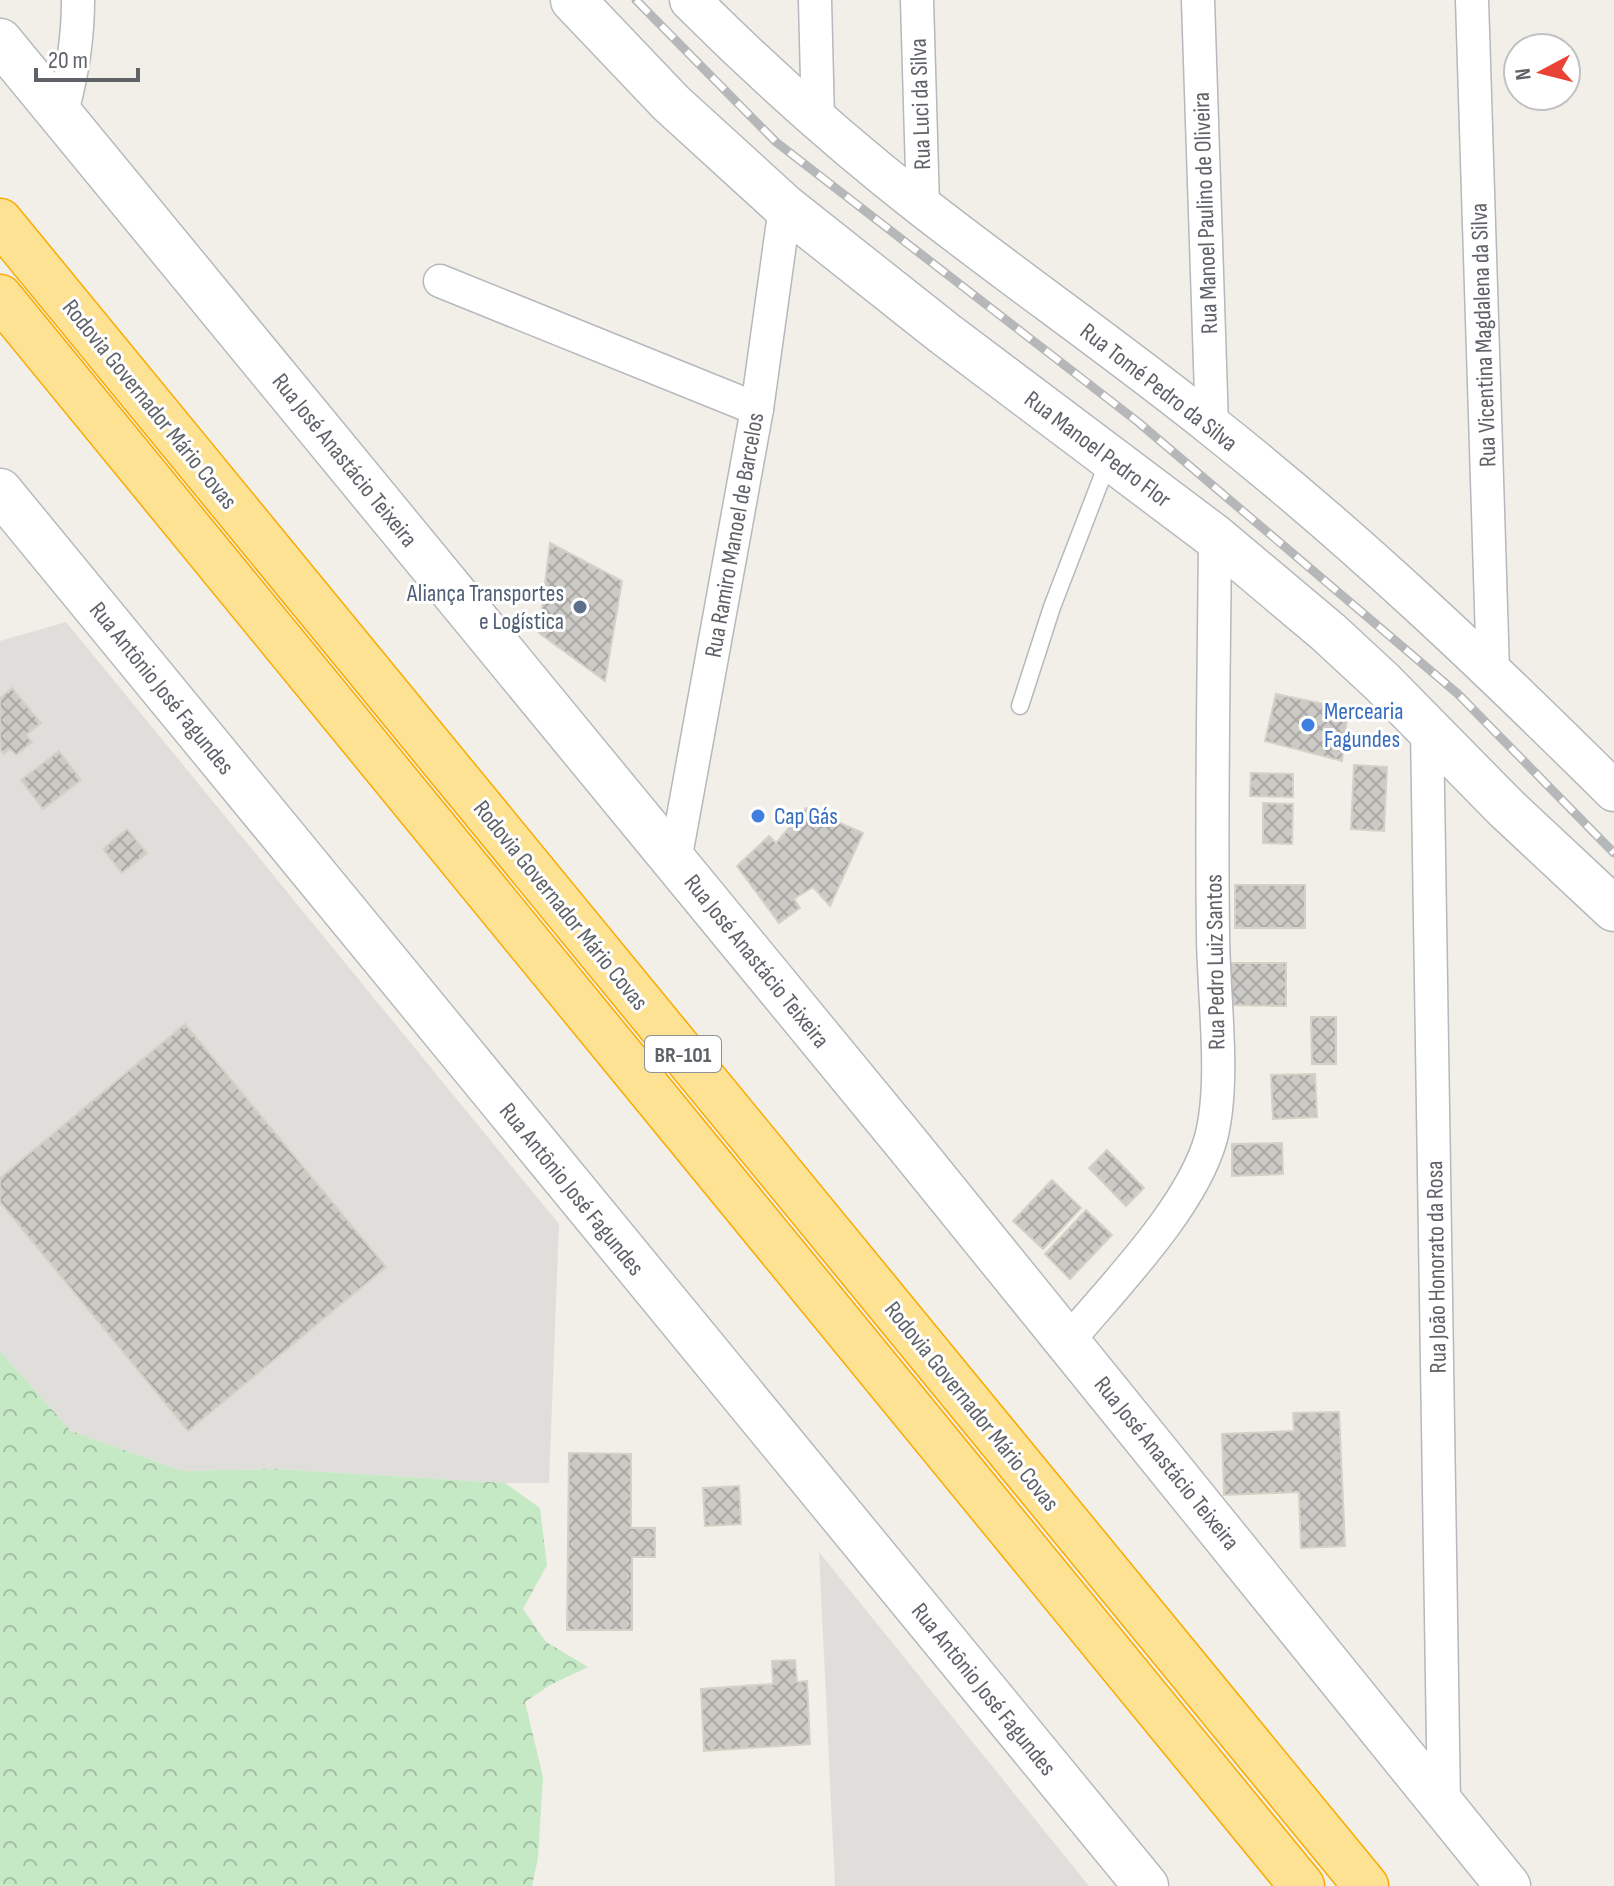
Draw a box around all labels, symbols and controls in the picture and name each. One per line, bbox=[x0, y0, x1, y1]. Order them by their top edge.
scale bar bbox=[36, 32, 138, 82]
north arrow bbox=[1502, 32, 1582, 112]
street label: Rua Luci da Silva bbox=[904, 38, 937, 170]
text: 20 m bbox=[48, 46, 88, 75]
text: N bbox=[1510, 67, 1538, 82]
street label: Rua Manoel Paulino de Oliveira bbox=[1187, 92, 1224, 334]
street label: Rua Vicentina Magdalena da Silva bbox=[1464, 202, 1503, 468]
street label: Rodovia Governador Mário Covas bbox=[56, 294, 243, 515]
street label: Rua Tomé Pedro da Silva bbox=[1074, 317, 1243, 458]
street label: Rua José Anastácio Teixeira bbox=[266, 368, 424, 553]
street label: Rua Manoel Pedro Flor bbox=[1019, 385, 1177, 514]
street label: Rua Ramiro Manoel de Barcelos bbox=[699, 410, 770, 660]
place label: Aliança Transportes e Logística bbox=[406, 579, 564, 636]
street label: Rua Antônio José Fagundes bbox=[83, 596, 240, 781]
marker: Aliança Transportes e Logística bbox=[571, 598, 589, 616]
place label: Mercearia Fagundes bbox=[1324, 697, 1403, 754]
marker: Mercearia Fagundes bbox=[1299, 716, 1317, 734]
street label: Rodovia Governador Mário Covas bbox=[467, 795, 654, 1016]
place label: Cap Gás bbox=[774, 802, 838, 831]
marker: Cap Gás bbox=[749, 807, 767, 825]
street label: Rua José Anastácio Teixeira bbox=[678, 869, 836, 1054]
street label: Rua Pedro Luiz Santos bbox=[1199, 874, 1232, 1050]
road number: BR-101 bbox=[645, 1036, 721, 1072]
street label: Rua Antônio José Fagundes bbox=[493, 1097, 650, 1282]
street label: Rua João Honorato da Rosa bbox=[1420, 1160, 1453, 1374]
street label: Rodovia Governador Mário Covas bbox=[878, 1296, 1065, 1517]
street label: Rua José Anastácio Teixeira bbox=[1088, 1371, 1246, 1556]
street label: Rua Antônio José Fagundes bbox=[905, 1597, 1062, 1782]

